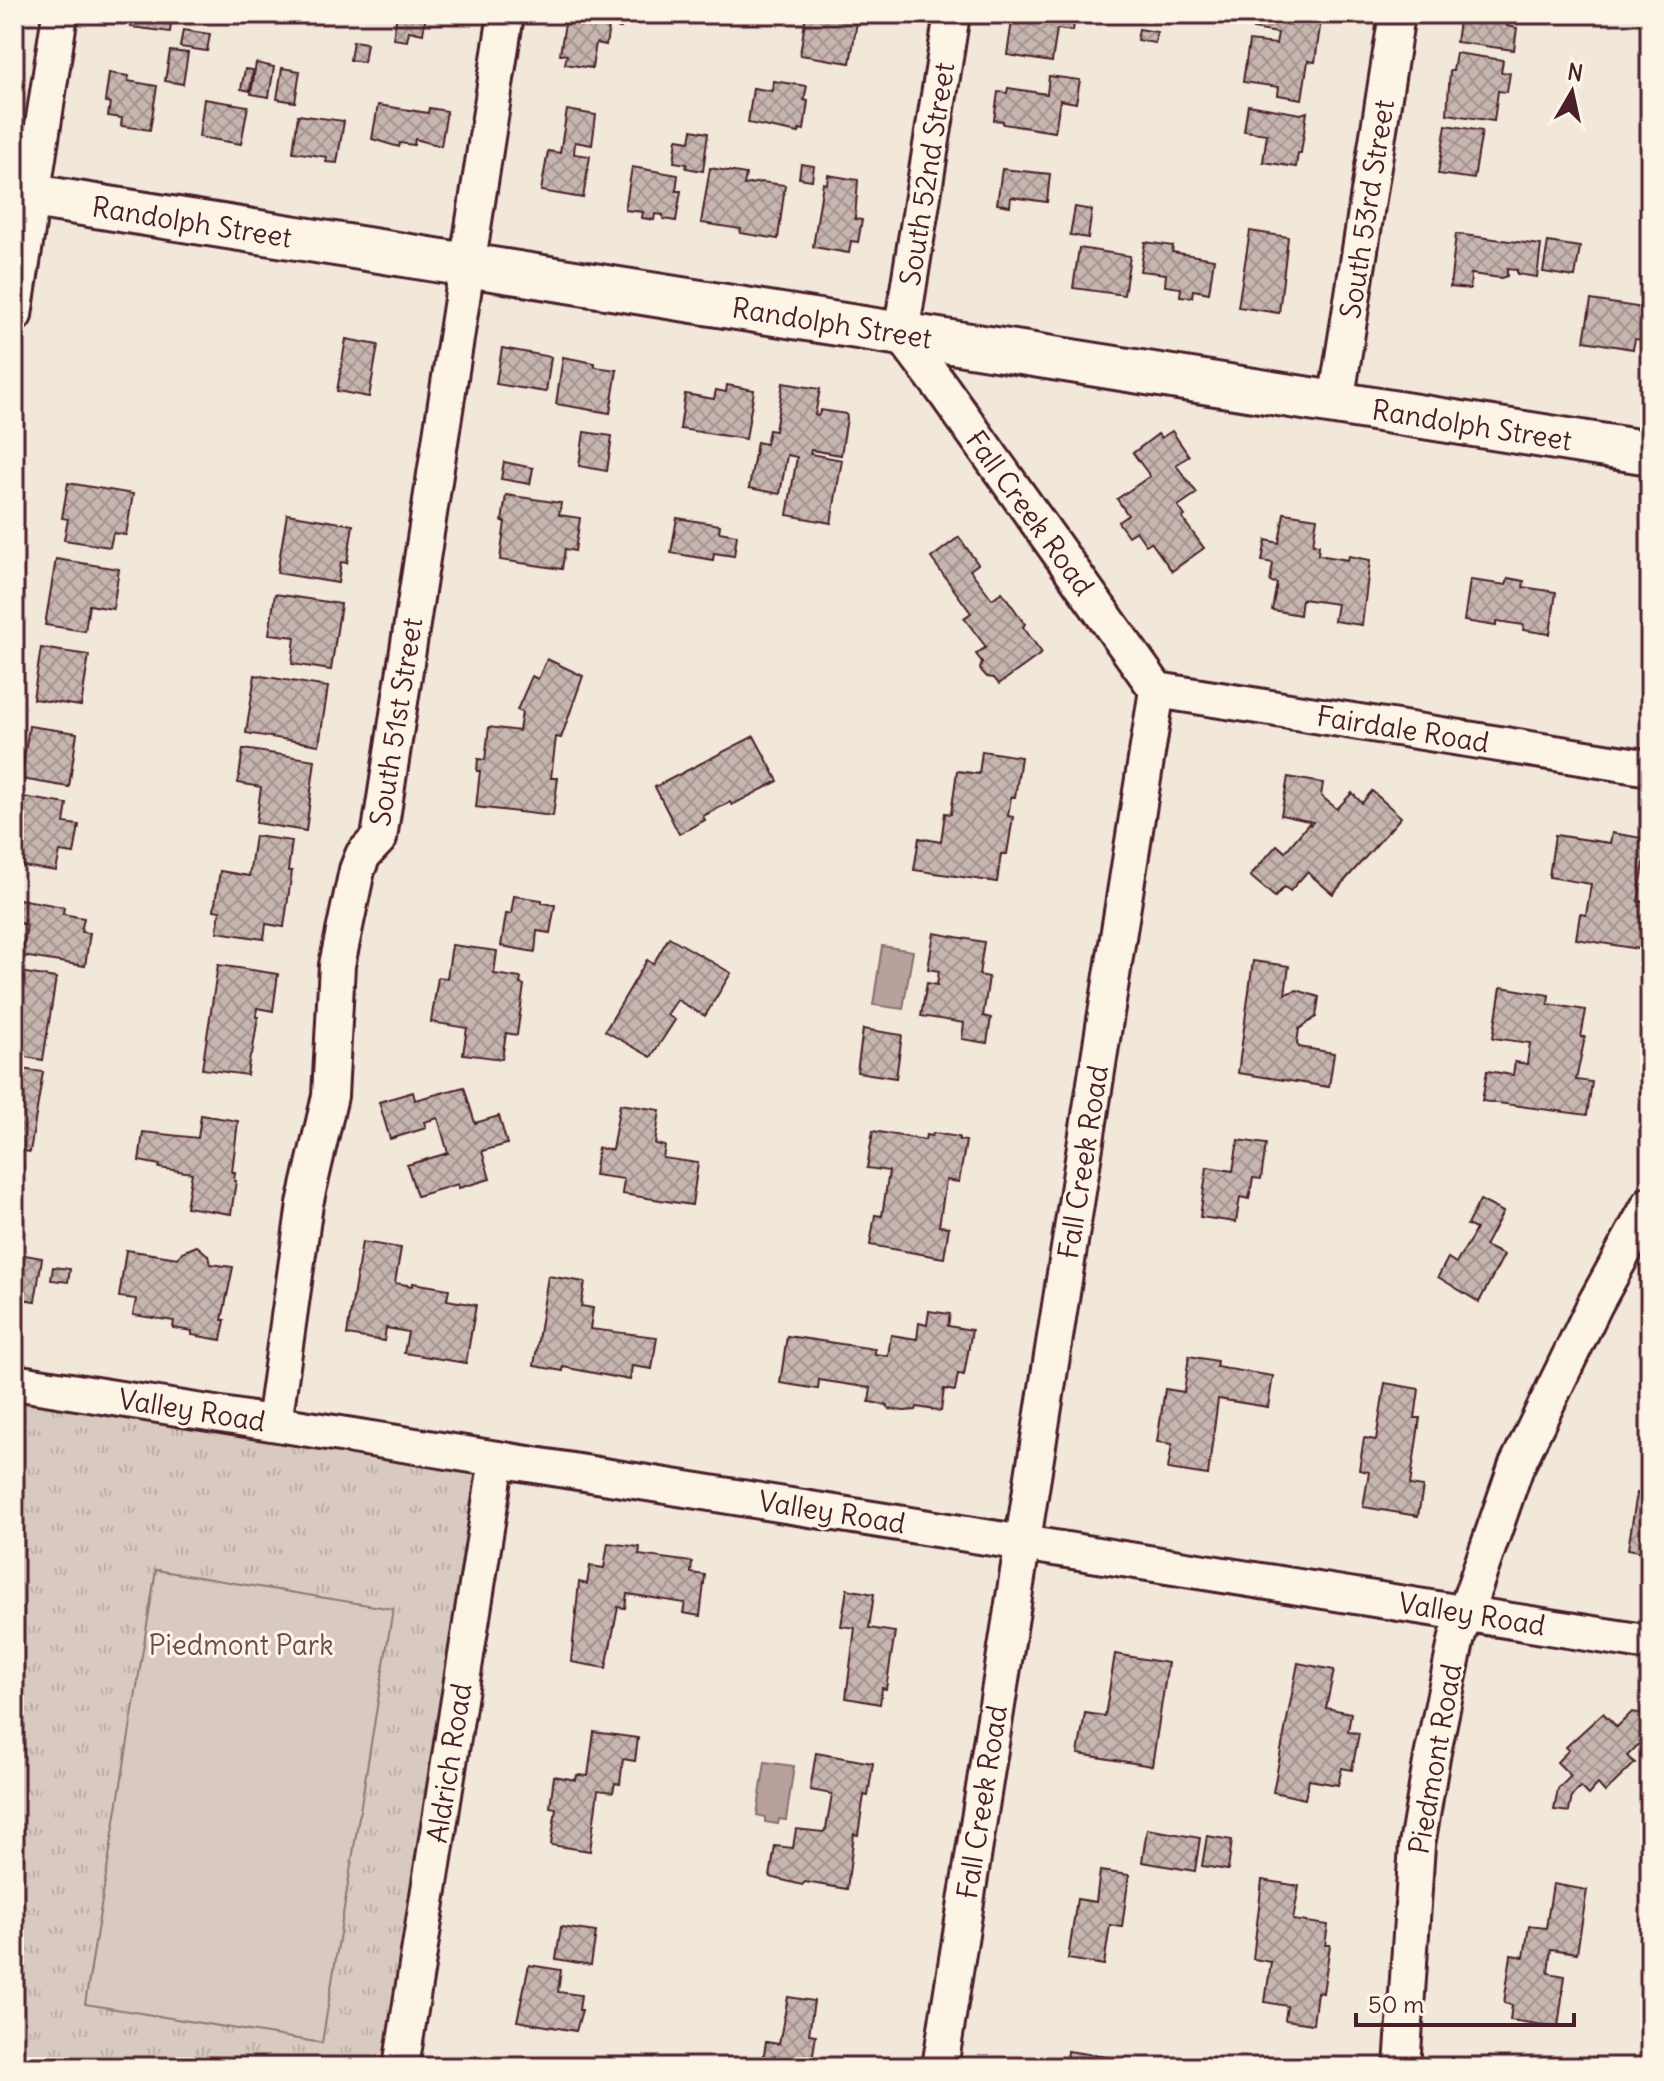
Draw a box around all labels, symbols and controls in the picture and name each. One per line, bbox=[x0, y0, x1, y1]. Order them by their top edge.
north arrow bbox=[1532, 52, 1612, 132]
text: N bbox=[1565, 57, 1585, 87]
street label: South 52nd Street bbox=[892, 60, 962, 288]
street label: South 53rd Street bbox=[1332, 97, 1402, 321]
street label: Randolph Street bbox=[89, 188, 295, 256]
street label: Randolph Street bbox=[729, 289, 935, 357]
street label: Randolph Street bbox=[1369, 391, 1575, 459]
street label: Fall Creek Road bbox=[958, 423, 1102, 603]
street label: South 51st Street bbox=[362, 615, 430, 829]
street label: Fairdale Road bbox=[1314, 698, 1492, 760]
street label: Fall Creek Road bbox=[1050, 1063, 1116, 1261]
street label: Valley Road bbox=[116, 1381, 268, 1439]
street label: Valley Road bbox=[756, 1483, 908, 1541]
street label: Valley Road bbox=[1396, 1585, 1548, 1643]
park label: Piedmont Park bbox=[149, 1627, 333, 1663]
street label: Piedmont Road bbox=[1401, 1661, 1469, 1857]
street label: Aldrich Road bbox=[419, 1681, 479, 1845]
street label: Fall Creek Road bbox=[949, 1703, 1015, 1901]
scale bar bbox=[1356, 1977, 1574, 2027]
text: 50 m bbox=[1368, 1989, 1424, 2019]

